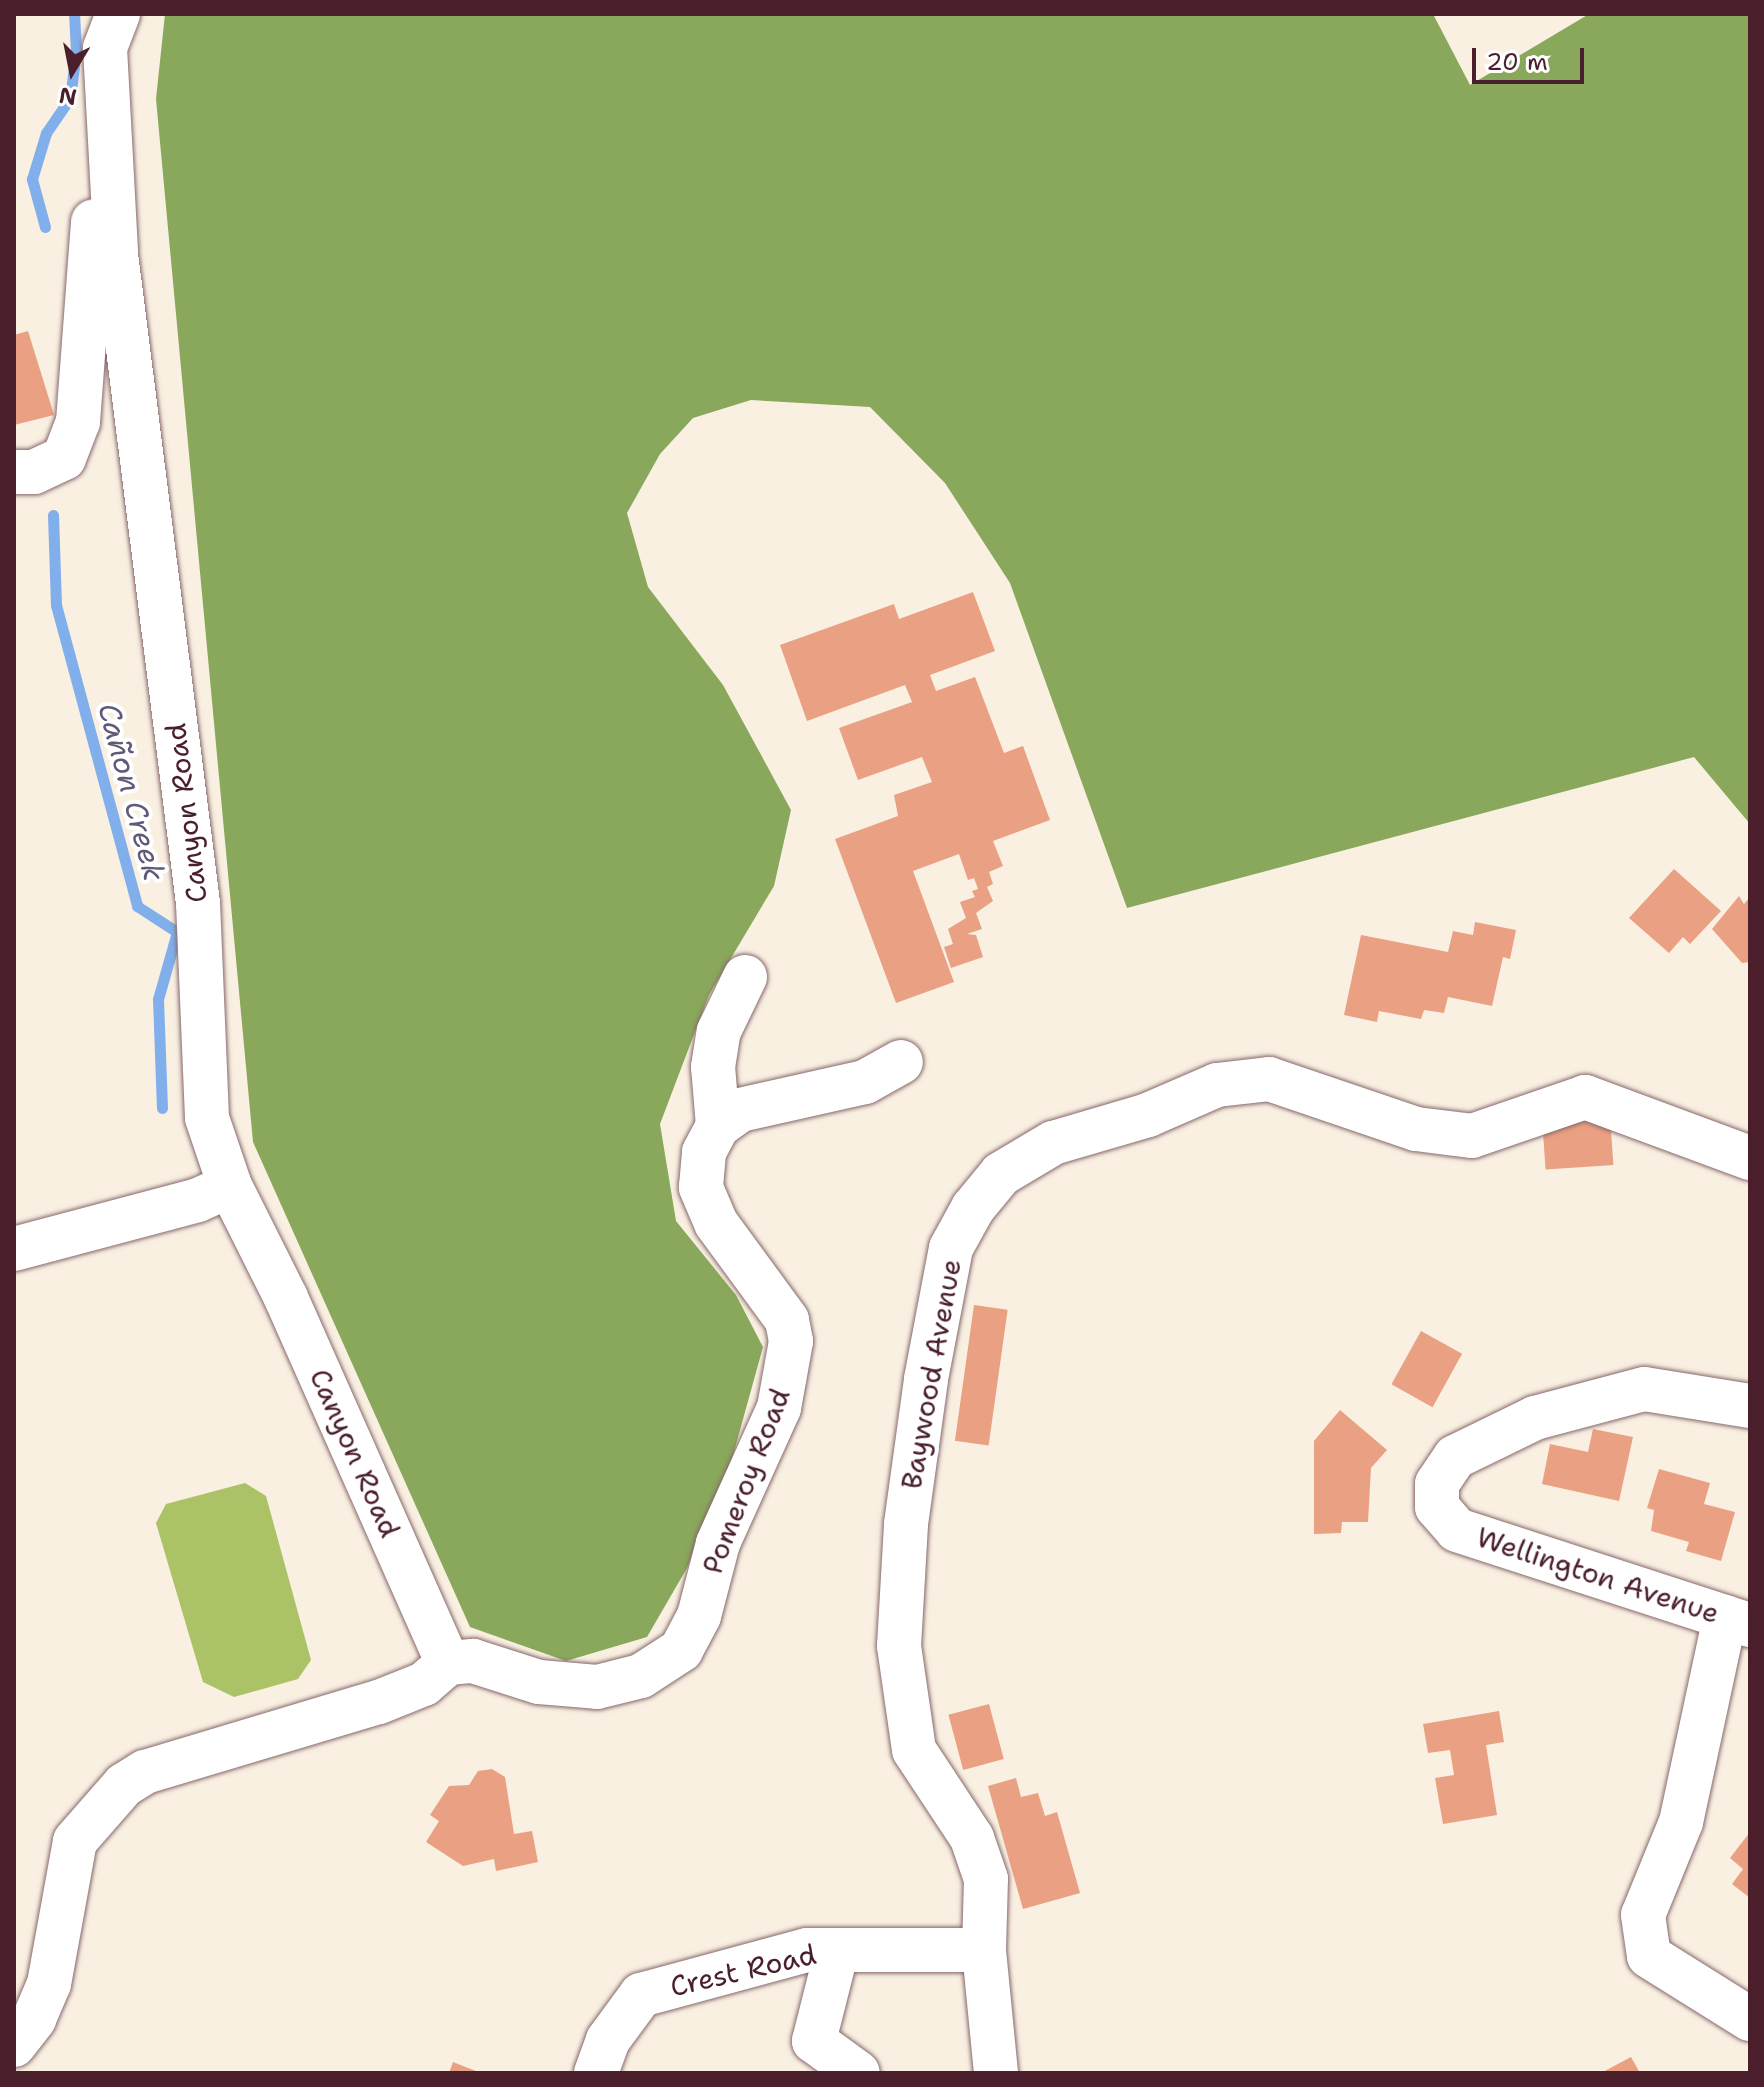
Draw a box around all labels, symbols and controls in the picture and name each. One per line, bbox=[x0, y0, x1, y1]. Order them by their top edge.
north arrow bbox=[32, 32, 112, 112]
scale bar bbox=[1476, 32, 1588, 82]
text: 20 m bbox=[1486, 46, 1548, 78]
text: N bbox=[57, 80, 79, 112]
water label: Cañon Creek bbox=[90, 699, 172, 885]
street label: Canyon Road bbox=[158, 721, 214, 905]
street label: Baywood Avenue bbox=[894, 1256, 968, 1492]
street label: Canyon Road bbox=[303, 1364, 407, 1542]
street label: Pomeroy Road bbox=[695, 1383, 797, 1579]
street label: Wellington Avenue bbox=[1472, 1520, 1724, 1630]
street label: Crest Road bbox=[667, 1937, 819, 2003]

